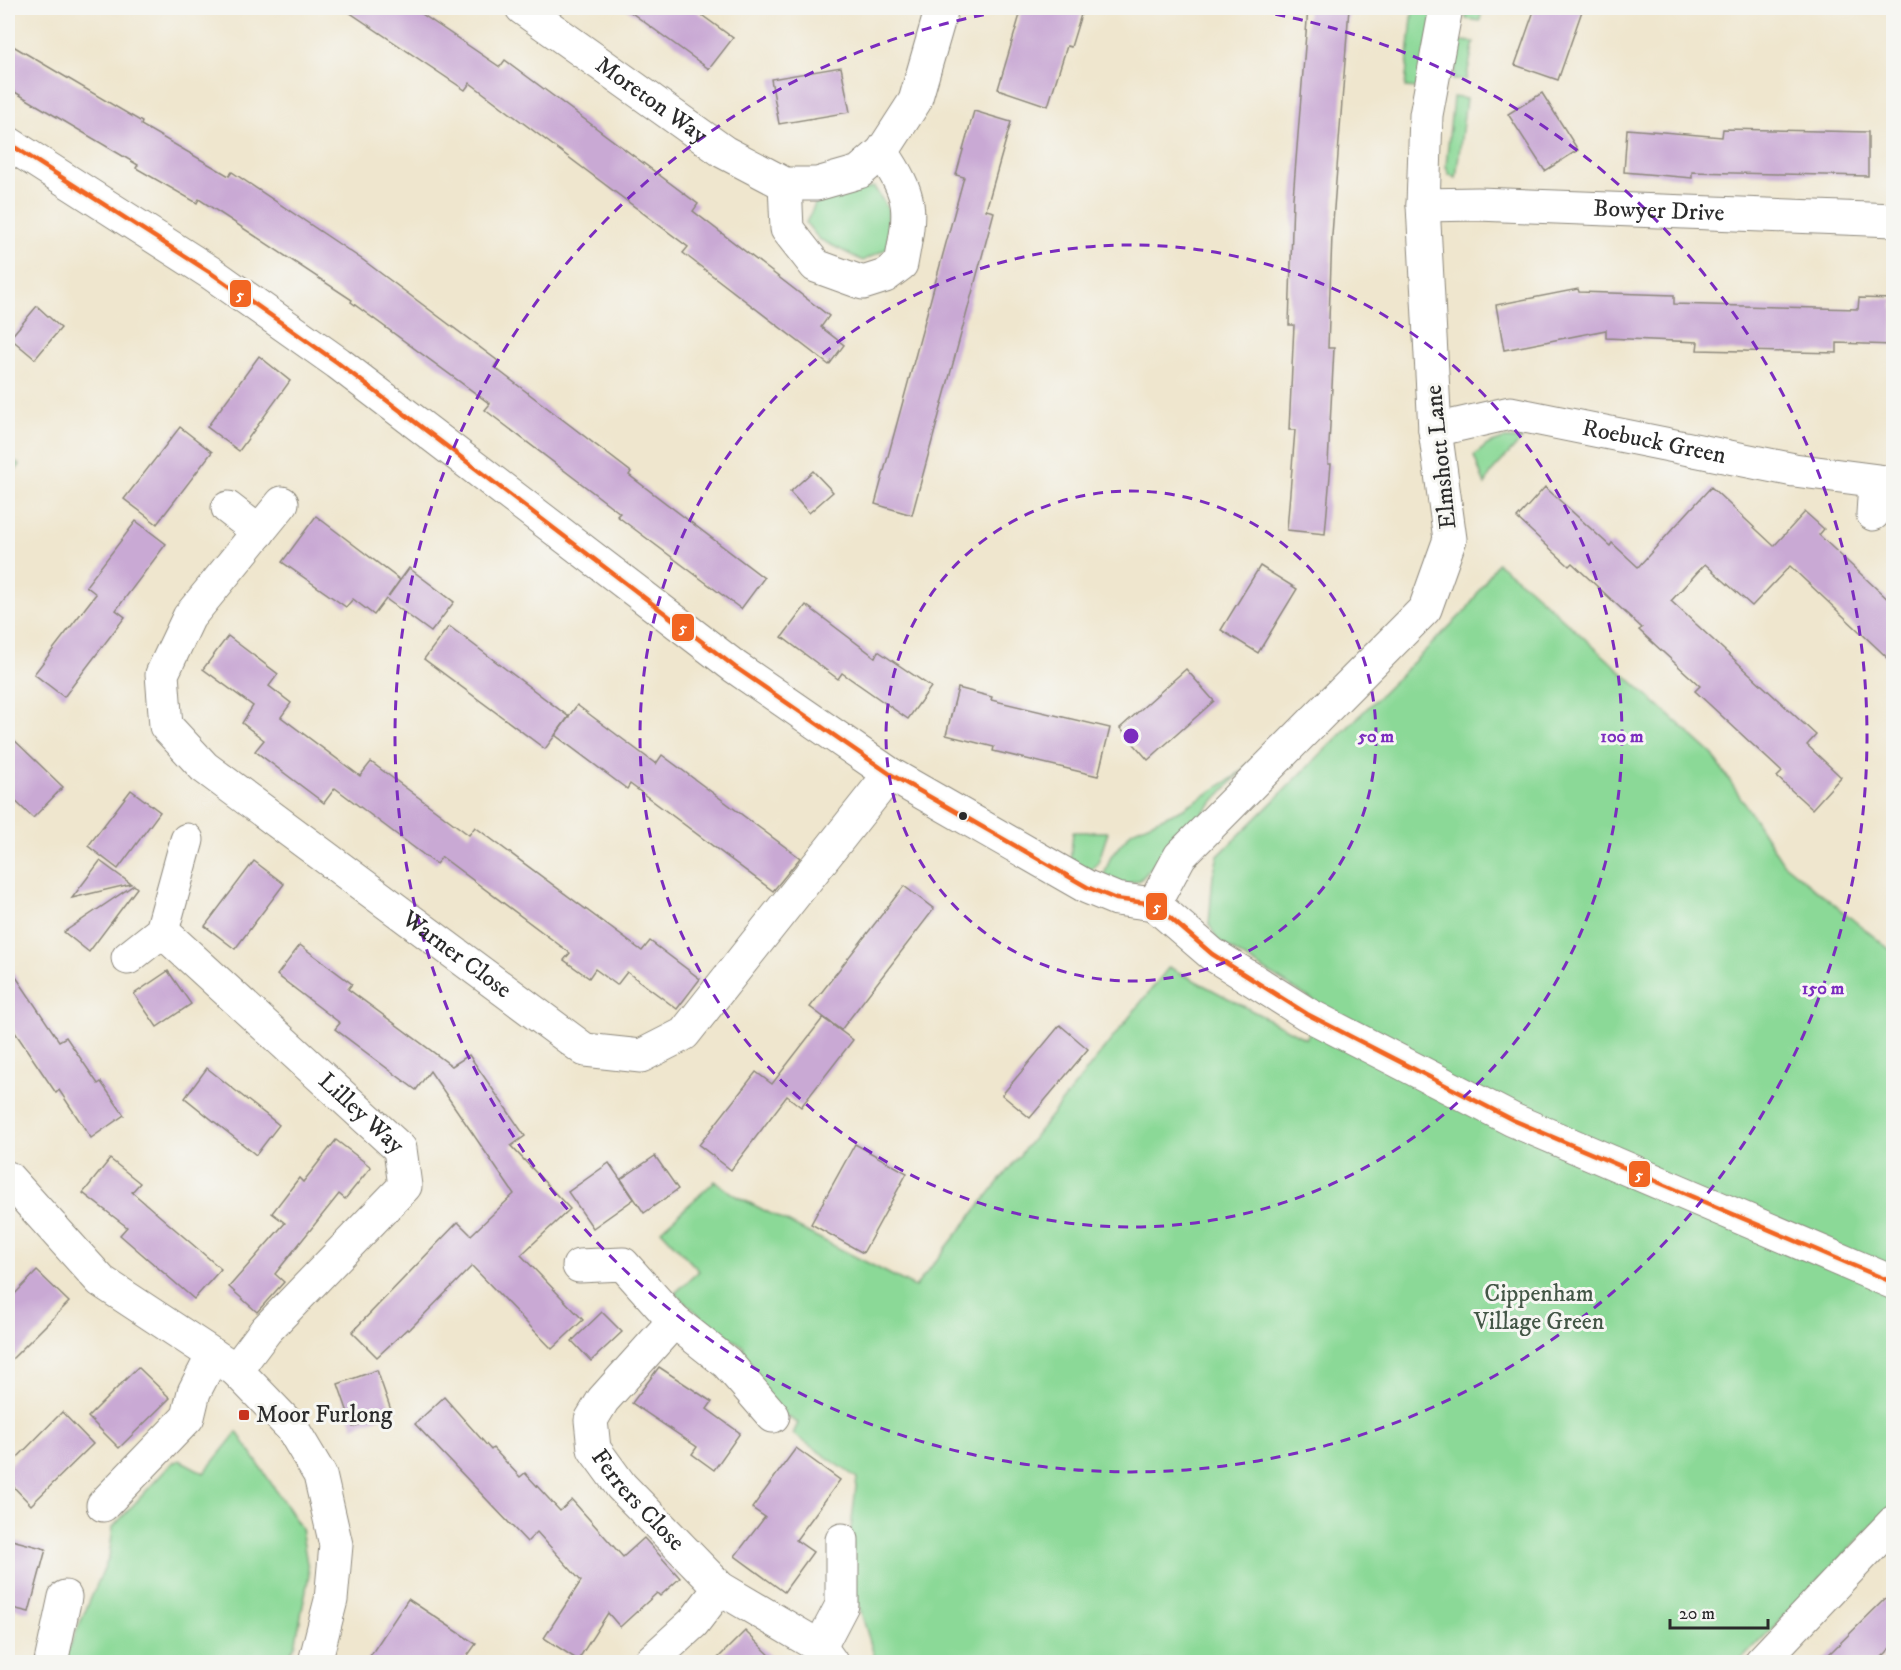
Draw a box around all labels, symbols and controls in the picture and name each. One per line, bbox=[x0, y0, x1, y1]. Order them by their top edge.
street label: Moreton Way bbox=[589, 50, 714, 151]
street label: Bowyer Drive bbox=[1593, 193, 1725, 228]
line badge: 5 bbox=[229, 279, 252, 308]
text: 5 bbox=[235, 285, 244, 305]
street label: Elmshott Lane bbox=[1419, 383, 1463, 531]
street label: Roebuck Green bbox=[1580, 413, 1729, 471]
line badge: 5 bbox=[671, 613, 695, 642]
text: 5 bbox=[678, 618, 687, 638]
centre of rings bbox=[1121, 726, 1141, 746]
text: 50 m bbox=[1357, 726, 1394, 748]
text: 100 m bbox=[1600, 726, 1644, 748]
unlabelled marker bbox=[957, 810, 969, 822]
line badge: 5 bbox=[1145, 892, 1168, 921]
text: 5 bbox=[1152, 897, 1161, 917]
street label: Warner Close bbox=[395, 904, 517, 1005]
text: 150 m bbox=[1802, 978, 1845, 1000]
street label: Lilley Way bbox=[312, 1066, 411, 1161]
line badge: 5 bbox=[1628, 1160, 1651, 1188]
text: 5 bbox=[1634, 1165, 1643, 1185]
park label: Cippenham Village Green bbox=[1473, 1279, 1605, 1337]
place label: Moor Furlong bbox=[256, 1400, 393, 1430]
marker: Moor Furlong bbox=[237, 1408, 251, 1422]
street label: Ferrers Close bbox=[584, 1443, 691, 1557]
scale bar bbox=[1670, 1592, 1768, 1630]
text: 20 m bbox=[1679, 1603, 1715, 1625]

